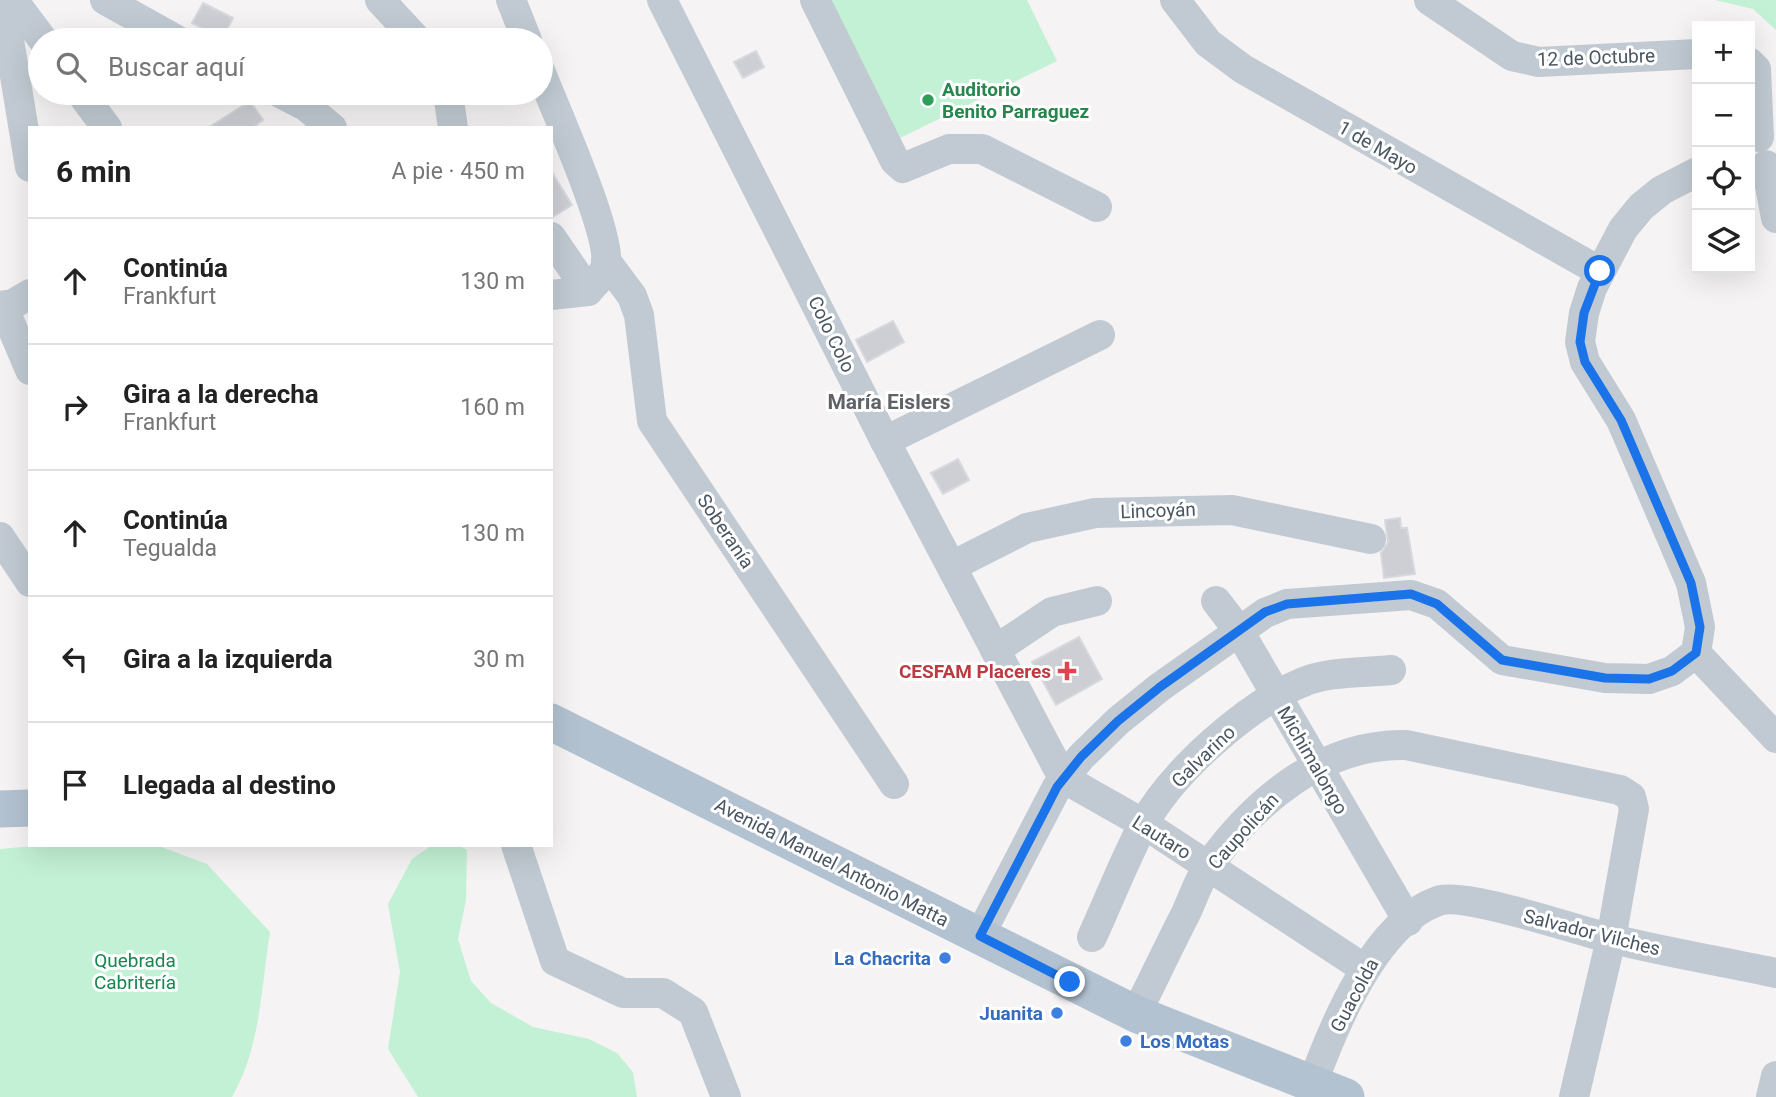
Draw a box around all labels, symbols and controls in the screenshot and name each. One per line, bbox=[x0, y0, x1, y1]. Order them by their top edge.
map controls bbox=[1692, 21, 1755, 273]
button: + bbox=[1692, 21, 1755, 84]
search box bbox=[28, 28, 553, 105]
street label: 12 de Octubre bbox=[1537, 44, 1656, 71]
icon: search bbox=[52, 48, 90, 86]
text: Buscar aquí bbox=[108, 52, 245, 82]
place label: Auditorio Benito Parraguez bbox=[942, 78, 1090, 123]
button: − bbox=[1692, 84, 1755, 147]
marker: Auditorio Benito Parraguez bbox=[920, 92, 936, 108]
street label: 1 de Mayo bbox=[1334, 116, 1421, 179]
button: locate bbox=[1692, 147, 1755, 210]
text: 6 min bbox=[56, 154, 131, 189]
text: A pie · 450 m bbox=[392, 158, 525, 185]
button: layers bbox=[1692, 210, 1755, 273]
text: Continúa bbox=[123, 253, 228, 283]
route start bbox=[1584, 255, 1615, 286]
icon: ahead bbox=[56, 262, 94, 300]
text: 130 m bbox=[460, 268, 525, 295]
text: Frankfurt bbox=[123, 283, 216, 310]
street label: Colo Colo bbox=[803, 292, 860, 376]
text: Gira a la derecha bbox=[123, 379, 319, 409]
icon: right bbox=[56, 388, 94, 426]
district label: María Eislers bbox=[827, 390, 951, 414]
text: 160 m bbox=[460, 394, 525, 421]
text: Frankfurt bbox=[123, 409, 216, 436]
street label: Soberanía bbox=[692, 490, 759, 573]
street label: Lincoyán bbox=[1120, 498, 1196, 523]
text: Continúa bbox=[123, 505, 228, 535]
icon: ahead bbox=[56, 514, 94, 552]
text: 130 m bbox=[460, 520, 525, 547]
text: Tegualda bbox=[123, 535, 217, 562]
icon: left bbox=[56, 640, 94, 678]
text: Gira a la izquierda bbox=[123, 644, 333, 674]
text: 30 m bbox=[473, 646, 525, 673]
place label: CESFAM Placeres bbox=[899, 660, 1051, 683]
marker: CESFAM Placeres bbox=[1057, 661, 1077, 681]
street label: Michimalongo bbox=[1272, 702, 1353, 818]
street label: Galvarino bbox=[1167, 720, 1240, 792]
icon: arrive bbox=[56, 766, 94, 804]
text: Llegada al destino bbox=[123, 770, 336, 800]
street label: Caupolicán bbox=[1203, 788, 1284, 874]
street label: Avenida Manuel Antonio Matta bbox=[711, 793, 953, 932]
street label: Lautaro bbox=[1128, 811, 1195, 864]
street label: Salvador Vilches bbox=[1521, 904, 1663, 961]
place label: La Chacrita bbox=[834, 947, 931, 970]
park label: Quebrada Cabritería bbox=[94, 949, 176, 994]
marker: La Chacrita bbox=[937, 950, 953, 966]
street label: Guacolda bbox=[1325, 954, 1383, 1036]
route end bbox=[1054, 966, 1085, 997]
place label: Juanita bbox=[979, 1002, 1043, 1025]
marker: Juanita bbox=[1049, 1005, 1065, 1021]
place label: Los Motas bbox=[1140, 1030, 1229, 1053]
marker: Los Motas bbox=[1118, 1033, 1134, 1049]

